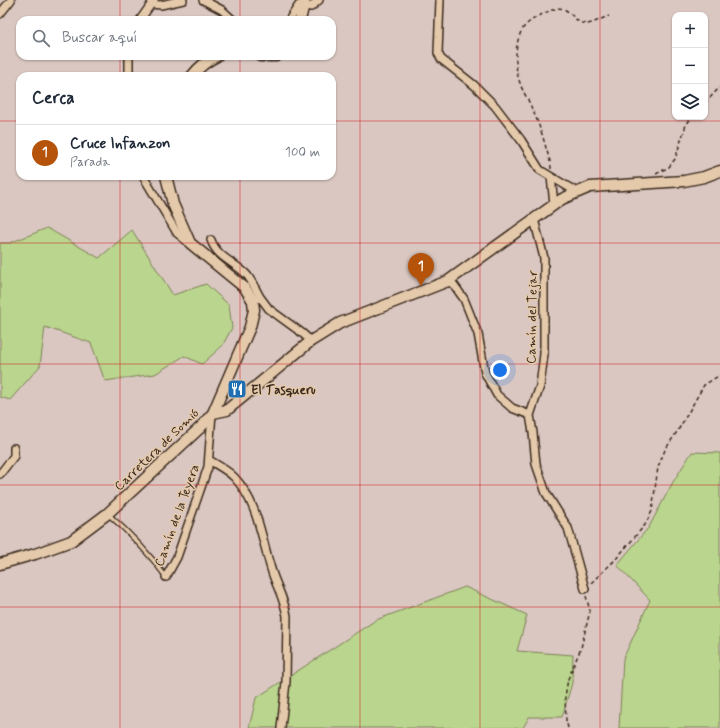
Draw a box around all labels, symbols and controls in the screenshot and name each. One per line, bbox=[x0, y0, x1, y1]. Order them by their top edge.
map controls bbox=[672, 12, 708, 120]
button: + bbox=[672, 12, 708, 48]
search box bbox=[16, 16, 336, 60]
icon: search bbox=[30, 27, 52, 49]
text: Buscar aquí bbox=[62, 28, 137, 48]
button: − bbox=[672, 48, 708, 84]
button: layers bbox=[672, 84, 708, 120]
text: Cerca bbox=[32, 87, 75, 109]
text: Cruce Infanzon bbox=[70, 134, 170, 154]
text: 1 bbox=[42, 144, 48, 161]
text: 100 m bbox=[285, 144, 320, 161]
text: Parada bbox=[70, 154, 110, 171]
pin: 1 bbox=[408, 253, 434, 286]
street label: Camín del Tejar bbox=[523, 269, 542, 364]
your location bbox=[490, 360, 510, 380]
restaurant icon: El Tasqueru bbox=[226, 378, 248, 400]
place label: El Tasqueru bbox=[251, 382, 316, 399]
street label: Carretera de Somió bbox=[111, 405, 203, 495]
street label: Camín de la Teyera bbox=[151, 462, 204, 569]

